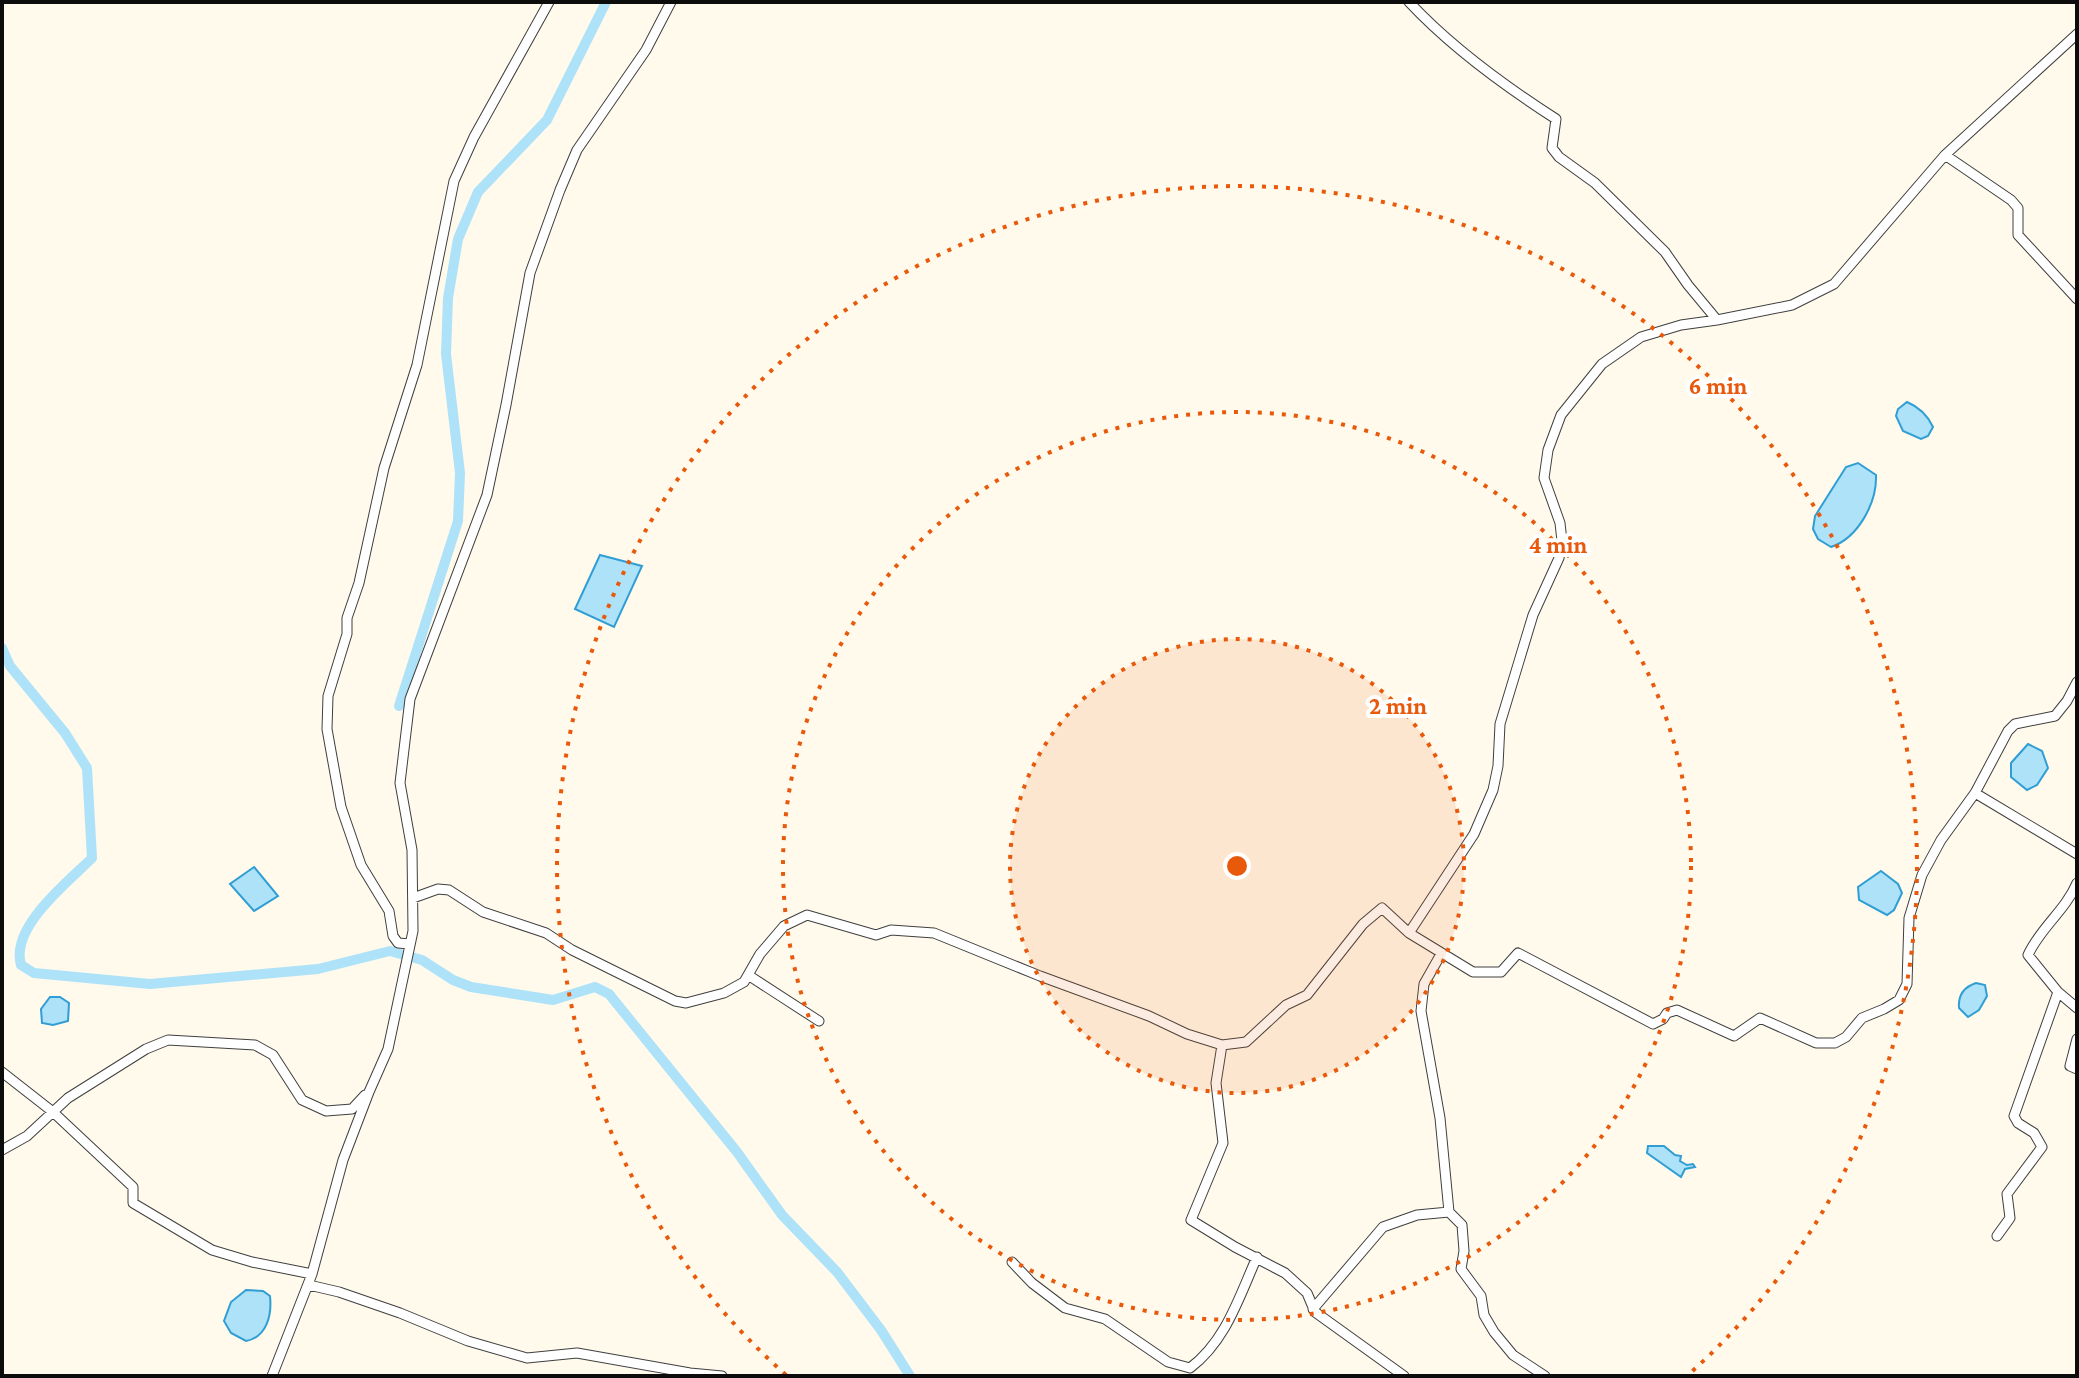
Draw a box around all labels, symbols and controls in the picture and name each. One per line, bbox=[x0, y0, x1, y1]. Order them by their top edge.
text: 6 min bbox=[1689, 372, 1748, 399]
text: 4 min bbox=[1529, 531, 1588, 558]
text: 2 min bbox=[1369, 692, 1427, 719]
centre of rings bbox=[1223, 852, 1251, 880]

